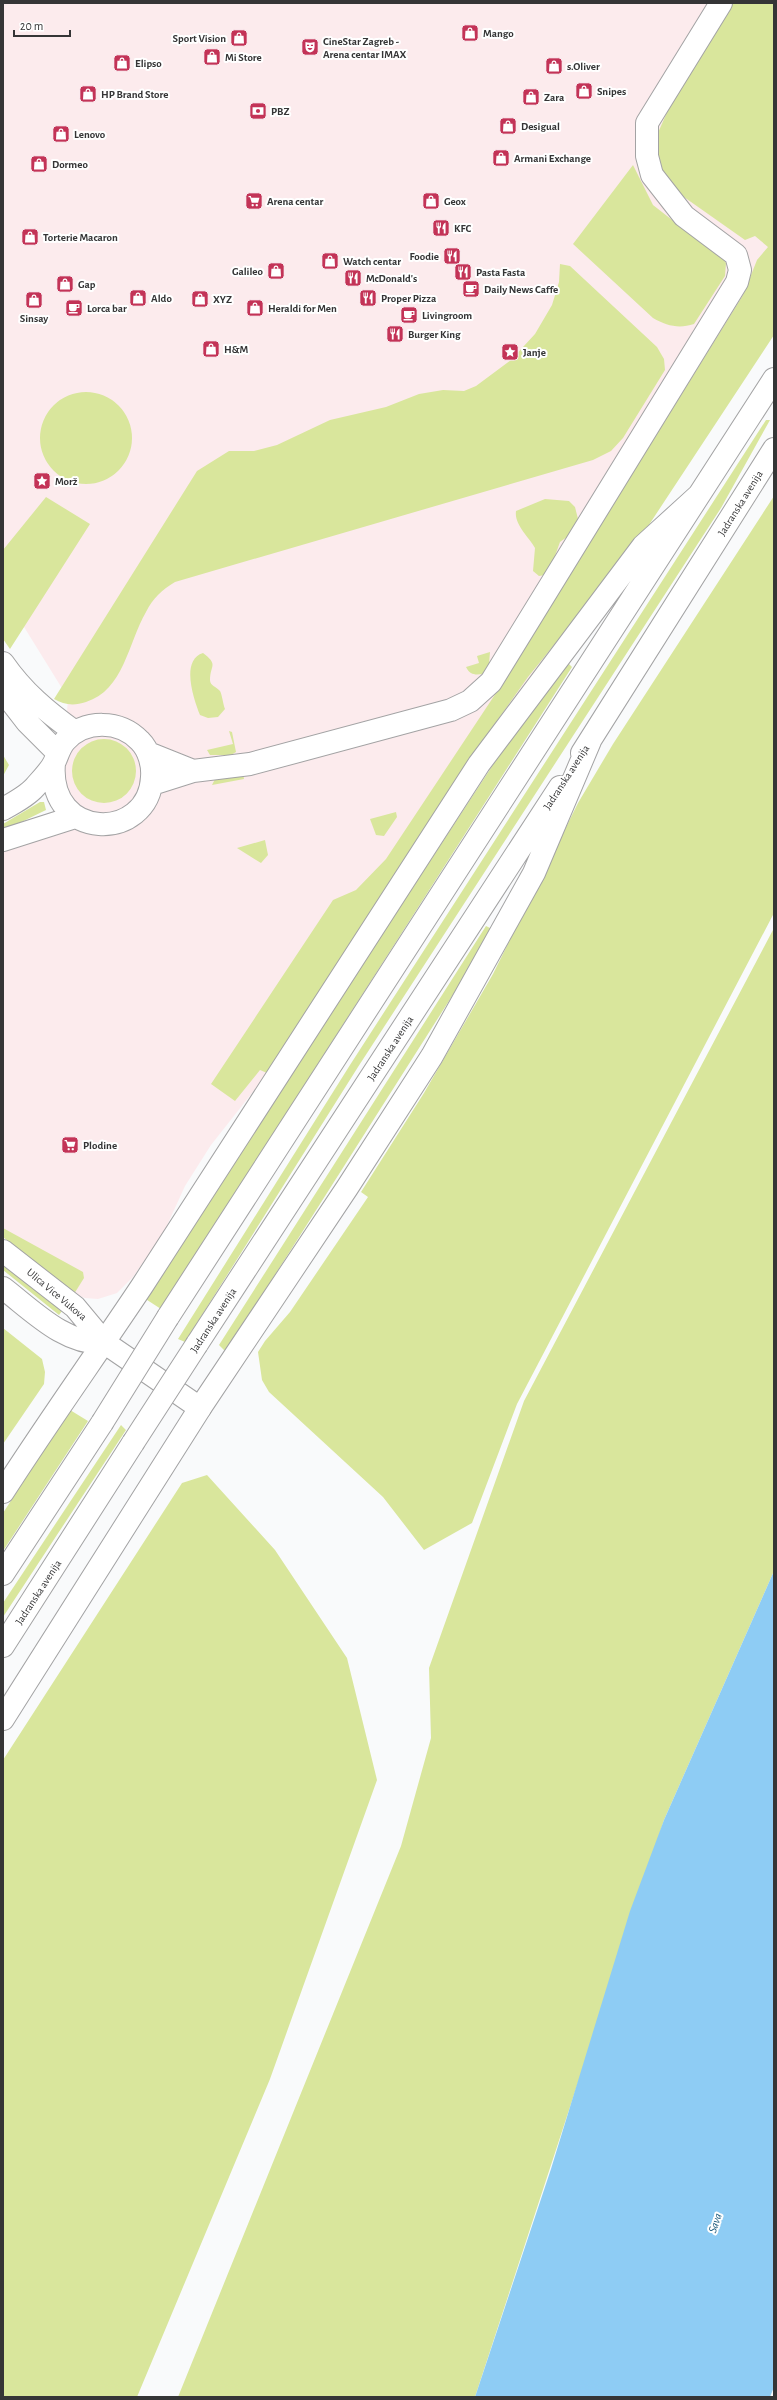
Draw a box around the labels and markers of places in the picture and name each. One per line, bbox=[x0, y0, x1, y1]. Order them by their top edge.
shop icon: Mango bbox=[460, 23, 480, 43]
shop icon: Sport Vision bbox=[229, 28, 249, 48]
place label: Mango bbox=[483, 28, 514, 39]
place label: Sport Vision bbox=[173, 33, 226, 44]
place label: CineStar Zagreb - Arena centar IMAX bbox=[323, 36, 406, 60]
theatre icon: CineStar Zagreb - Arena centar IMAX bbox=[300, 37, 320, 57]
shop icon: Mi Store bbox=[202, 47, 222, 67]
place label: Mi Store bbox=[225, 52, 262, 63]
shop icon: Elipso bbox=[112, 53, 132, 73]
shop icon: s.Oliver bbox=[544, 56, 564, 76]
place label: Elipso bbox=[135, 58, 162, 69]
place label: s.Oliver bbox=[567, 61, 600, 72]
shop icon: Snipes bbox=[574, 81, 594, 101]
shop icon: HP Brand Store bbox=[78, 84, 98, 104]
place label: Snipes bbox=[597, 86, 626, 97]
shop icon: Zara bbox=[521, 87, 541, 107]
place label: HP Brand Store bbox=[101, 89, 168, 100]
place label: Zara bbox=[544, 92, 565, 103]
bank icon: PBZ bbox=[248, 101, 268, 121]
place label: PBZ bbox=[271, 106, 289, 117]
shop icon: Desigual bbox=[498, 116, 518, 136]
place label: Desigual bbox=[521, 121, 560, 132]
shop icon: Lenovo bbox=[51, 124, 71, 144]
place label: Lenovo bbox=[74, 129, 106, 140]
shop icon: Armani Exchange bbox=[491, 148, 511, 168]
place label: Armani Exchange bbox=[514, 153, 591, 164]
shop icon: Dormeo bbox=[29, 154, 49, 174]
place label: Dormeo bbox=[52, 159, 88, 170]
supermarket icon: Arena centar bbox=[244, 191, 264, 211]
shop icon: Geox bbox=[421, 191, 441, 211]
place label: Arena centar bbox=[267, 196, 324, 207]
place label: Geox bbox=[444, 196, 466, 207]
restaurant icon: KFC bbox=[431, 218, 451, 238]
place label: KFC bbox=[454, 223, 471, 234]
shop icon: Torterie Macaron bbox=[20, 227, 40, 247]
place label: Torterie Macaron bbox=[43, 232, 118, 243]
restaurant icon: Foodie bbox=[442, 246, 462, 266]
shop icon: Watch centar bbox=[320, 251, 340, 271]
place label: Foodie bbox=[410, 251, 439, 262]
place label: Watch centar bbox=[343, 256, 401, 267]
shop icon: Galileo bbox=[266, 261, 286, 281]
restaurant icon: Pasta Fasta bbox=[453, 262, 473, 282]
place label: Galileo bbox=[232, 266, 264, 277]
place label: Pasta Fasta bbox=[476, 267, 526, 278]
restaurant icon: McDonald's bbox=[343, 268, 363, 288]
place label: McDonald's bbox=[366, 273, 417, 284]
shop icon: Gap bbox=[55, 274, 75, 294]
place label: Gap bbox=[78, 279, 96, 290]
cafe icon: Daily News Caffe bbox=[461, 279, 481, 299]
place label: Daily News Caffe bbox=[484, 284, 558, 295]
shop icon: Aldo bbox=[128, 288, 148, 308]
restaurant icon: Proper Pizza bbox=[358, 288, 378, 308]
shop icon: XYZ bbox=[190, 289, 210, 309]
shop icon: Sinsay bbox=[24, 290, 44, 310]
place label: Aldo bbox=[151, 293, 172, 304]
place label: Proper Pizza bbox=[381, 293, 437, 304]
place label: XYZ bbox=[213, 294, 232, 305]
cafe icon: Lorca bar bbox=[64, 298, 84, 318]
shop icon: Heraldi for Men bbox=[245, 298, 265, 318]
place label: Lorca bar bbox=[87, 303, 127, 314]
place label: Heraldi for Men bbox=[268, 303, 337, 314]
cafe icon: Livingroom bbox=[399, 305, 419, 325]
place label: Livingroom bbox=[422, 310, 472, 321]
place label: Sinsay bbox=[20, 313, 48, 324]
restaurant icon: Burger King bbox=[385, 324, 405, 344]
place label: Burger King bbox=[408, 329, 461, 340]
shop icon: H&M bbox=[201, 339, 221, 359]
place icon: Janje bbox=[500, 342, 520, 362]
place label: H&M bbox=[224, 344, 248, 355]
place label: Janje bbox=[523, 347, 546, 358]
place icon: Morž bbox=[32, 471, 52, 491]
place label: Morž bbox=[55, 476, 78, 487]
supermarket icon: Plodine bbox=[60, 1135, 80, 1155]
place label: Plodine bbox=[83, 1140, 117, 1151]

